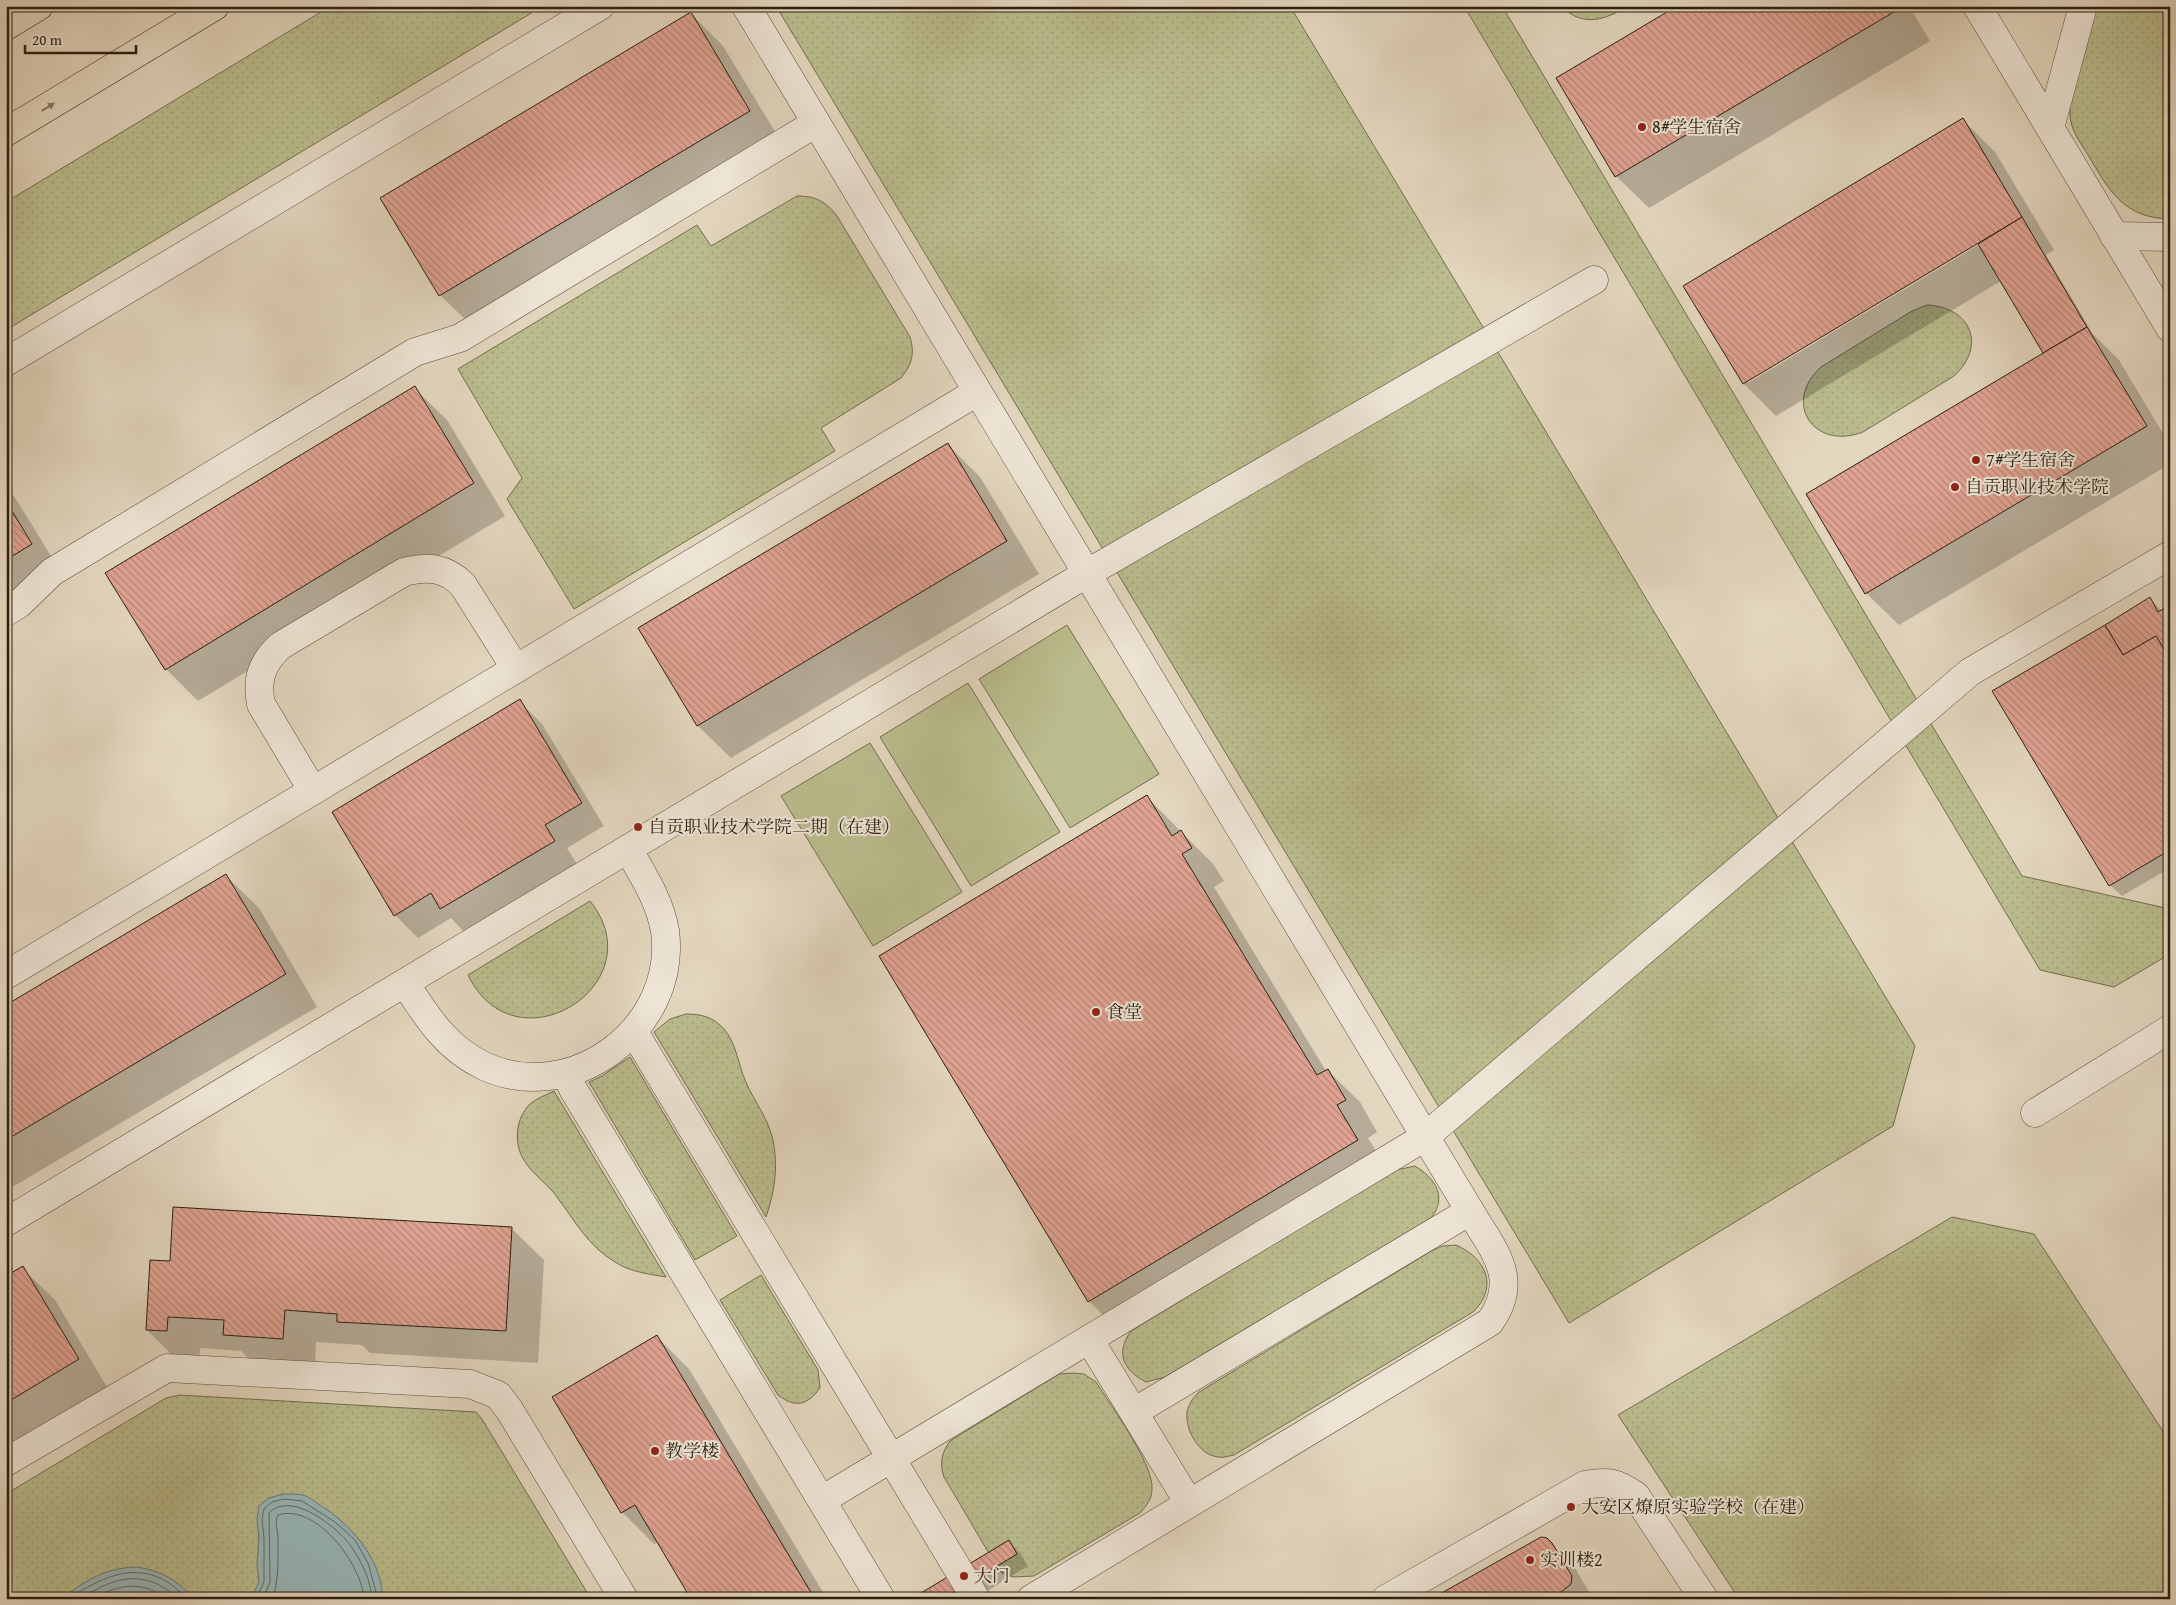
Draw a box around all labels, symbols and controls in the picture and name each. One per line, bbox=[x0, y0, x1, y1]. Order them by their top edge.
scale bar bbox=[25, 22, 136, 54]
text: 20 m bbox=[32, 29, 63, 50]
one-way arrow bbox=[41, 102, 54, 111]
place label: 8#学生宿舍 bbox=[1652, 113, 1741, 140]
marker: 8#学生宿舍 bbox=[1636, 121, 1648, 133]
place label: 7#学生宿舍 bbox=[1986, 446, 2075, 473]
marker: 7#学生宿舍 bbox=[1970, 454, 1982, 466]
place label: 自贡职业技术学院 bbox=[1965, 473, 2109, 500]
marker: 自贡职业技术学院 bbox=[1949, 481, 1961, 493]
place label: 自贡职业技术学院二期（在建） bbox=[648, 813, 900, 840]
marker: 自贡职业技术学院二期（在建） bbox=[632, 821, 644, 833]
place label: 食堂 bbox=[1106, 998, 1142, 1025]
marker: 食堂 bbox=[1090, 1006, 1102, 1018]
place label: 教学楼 bbox=[665, 1437, 719, 1464]
marker: 教学楼 bbox=[649, 1445, 661, 1457]
place label: 大安区燎原实验学校（在建） bbox=[1581, 1493, 1815, 1520]
marker: 大安区燎原实验学校（在建） bbox=[1565, 1501, 1577, 1513]
place label: 实训楼2 bbox=[1540, 1546, 1603, 1573]
marker: 实训楼2 bbox=[1524, 1554, 1536, 1566]
place label: 大门 bbox=[974, 1562, 1010, 1589]
marker: 大门 bbox=[958, 1570, 970, 1582]

